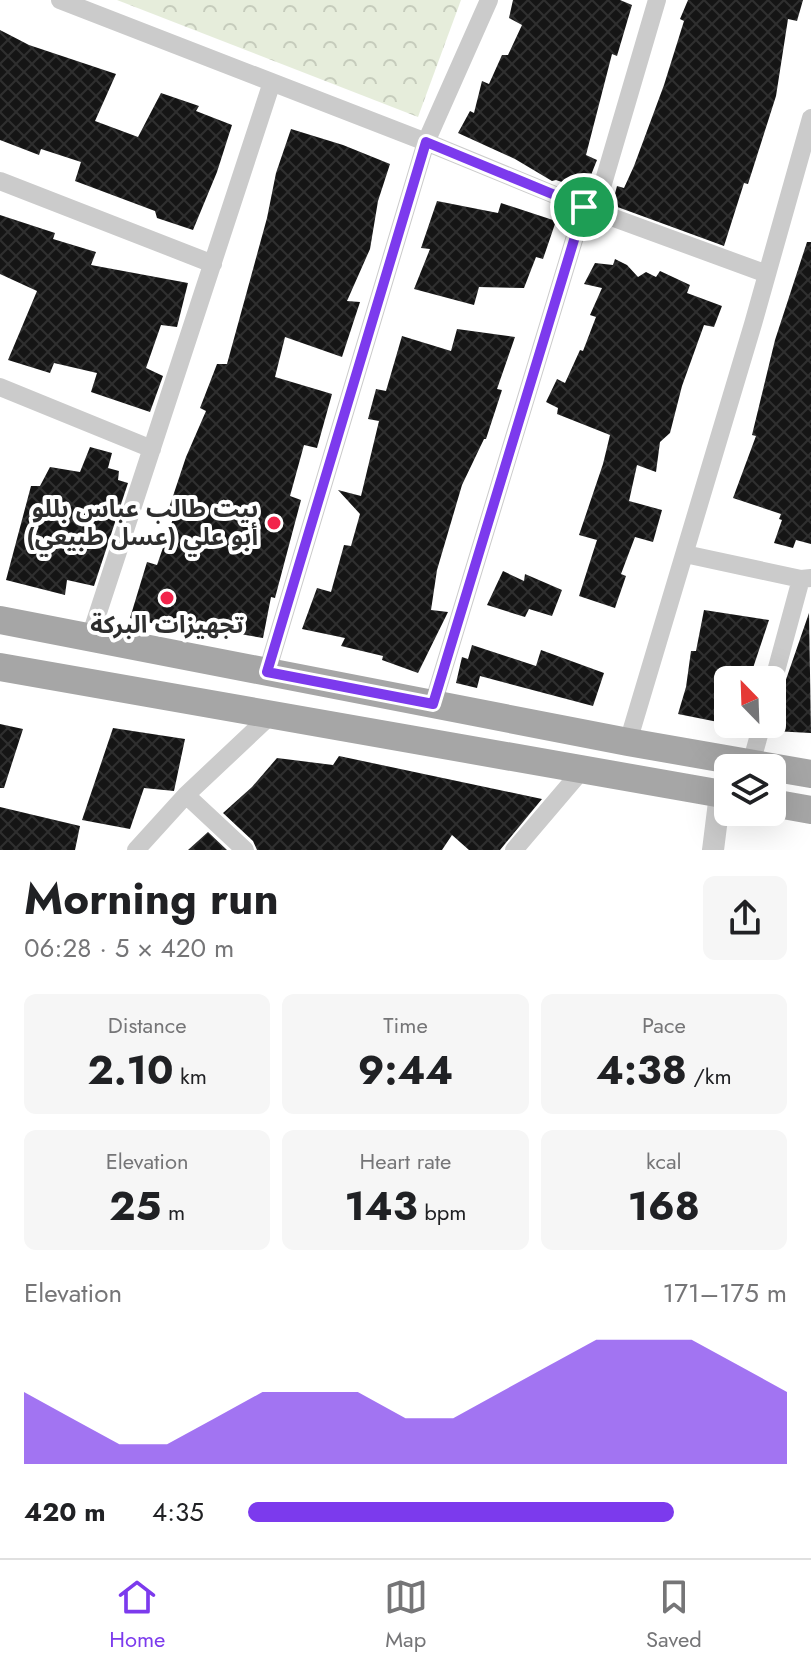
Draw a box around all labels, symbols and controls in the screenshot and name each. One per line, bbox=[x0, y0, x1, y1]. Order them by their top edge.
pin bbox=[550, 173, 618, 241]
icon: arrive bbox=[562, 185, 606, 229]
place label: بيت طالب عباس بللو أبو علي (عسل طبيعي) bbox=[27, 491, 258, 557]
marker: بيت طالب عباس بللو أبو علي (عسل طبيعي) bbox=[265, 514, 283, 532]
marker: تجهيزات البركة bbox=[158, 589, 176, 607]
place label: تجهيزات البركة bbox=[90, 607, 244, 642]
north arrow bbox=[714, 666, 786, 738]
map controls bbox=[714, 666, 786, 826]
button: layers bbox=[714, 754, 786, 826]
text: Morning run bbox=[24, 867, 279, 931]
button: share bbox=[703, 876, 787, 960]
text: 06:28 · 5 × 420 m bbox=[24, 929, 234, 967]
text: Distance bbox=[108, 1009, 187, 1041]
text: Time bbox=[383, 1009, 428, 1041]
text: Pace bbox=[642, 1009, 686, 1041]
text: 2.10 bbox=[87, 1041, 173, 1099]
text: 9:44 bbox=[358, 1041, 453, 1099]
text: 4:38 bbox=[596, 1041, 687, 1099]
text: km bbox=[173, 1060, 207, 1092]
text: /km bbox=[687, 1060, 732, 1092]
text: Elevation bbox=[106, 1145, 189, 1177]
text: Heart rate bbox=[360, 1145, 451, 1177]
text: kcal bbox=[646, 1145, 682, 1177]
text: 25 bbox=[109, 1177, 161, 1235]
text: 143 bbox=[345, 1177, 418, 1235]
text: 168 bbox=[628, 1177, 700, 1235]
text: m bbox=[161, 1196, 185, 1228]
text: bpm bbox=[418, 1196, 466, 1228]
text: Elevation bbox=[24, 1274, 122, 1312]
text: 171–175 m bbox=[663, 1274, 787, 1312]
text: 420 m bbox=[24, 1493, 106, 1531]
text: 4:35 bbox=[152, 1493, 204, 1531]
tab: Home bbox=[109, 1575, 165, 1655]
tab: Map bbox=[384, 1575, 428, 1655]
tab: Saved bbox=[646, 1575, 702, 1655]

